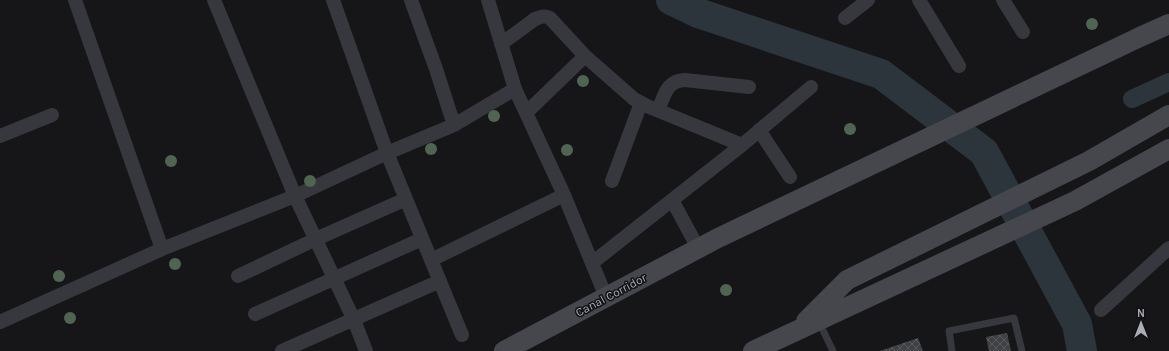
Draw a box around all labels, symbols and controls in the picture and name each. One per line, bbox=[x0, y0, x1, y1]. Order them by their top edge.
street label: Canal Corridor bbox=[573, 270, 649, 320]
north arrow bbox=[1121, 303, 1161, 343]
text: N bbox=[1137, 307, 1145, 320]

